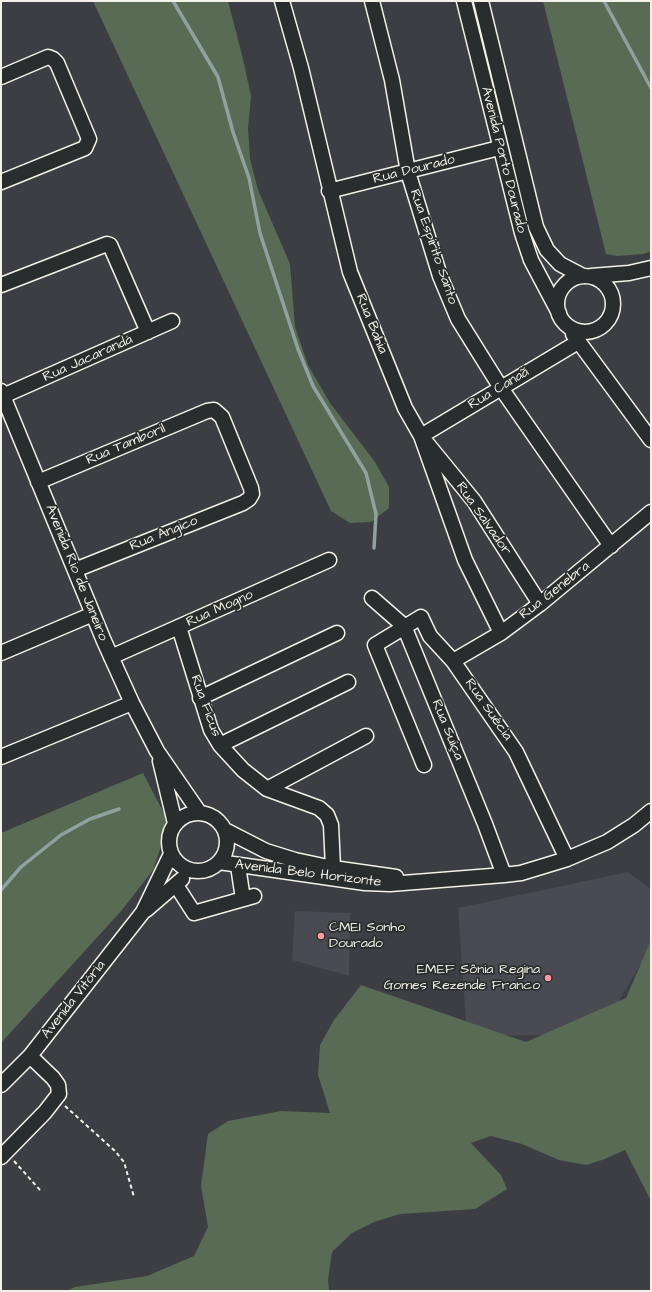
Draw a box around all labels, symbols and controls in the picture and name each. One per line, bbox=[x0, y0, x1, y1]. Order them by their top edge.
street label: Avenida Porto Dourado bbox=[477, 85, 529, 235]
street label: Rua Dourado bbox=[371, 152, 457, 188]
street label: Rua Espírito Santo bbox=[405, 187, 461, 307]
street label: Rua Bahia bbox=[351, 292, 391, 356]
street label: Rua Jacarandá bbox=[41, 332, 135, 386]
street label: Rua Canaã bbox=[465, 364, 533, 414]
street label: Rua Tamboril bbox=[84, 421, 168, 469]
street label: Rua Salvador bbox=[452, 479, 514, 559]
street label: Avenida Rio de Janeiro bbox=[41, 502, 111, 644]
street label: Rua Angico bbox=[128, 513, 200, 555]
street label: Rua Genebra bbox=[517, 558, 593, 624]
street label: Rua Mogno bbox=[184, 587, 256, 631]
street label: Rua Ficus bbox=[186, 673, 224, 739]
street label: Rua Suécia bbox=[461, 676, 515, 744]
street label: Rua Suíça bbox=[427, 697, 467, 763]
street label: Avenida Belo Horizonte bbox=[234, 857, 382, 891]
place label: CMEI Sonho Dourado bbox=[329, 920, 405, 952]
marker: CMEI Sonho Dourado bbox=[316, 931, 326, 941]
street label: Avenida Vitória bbox=[38, 958, 110, 1042]
place label: EMEF Sônia Regina Gomes Rezende Franco bbox=[384, 962, 540, 994]
marker: EMEF Sônia Regina Gomes Rezende Franco bbox=[543, 973, 553, 983]

